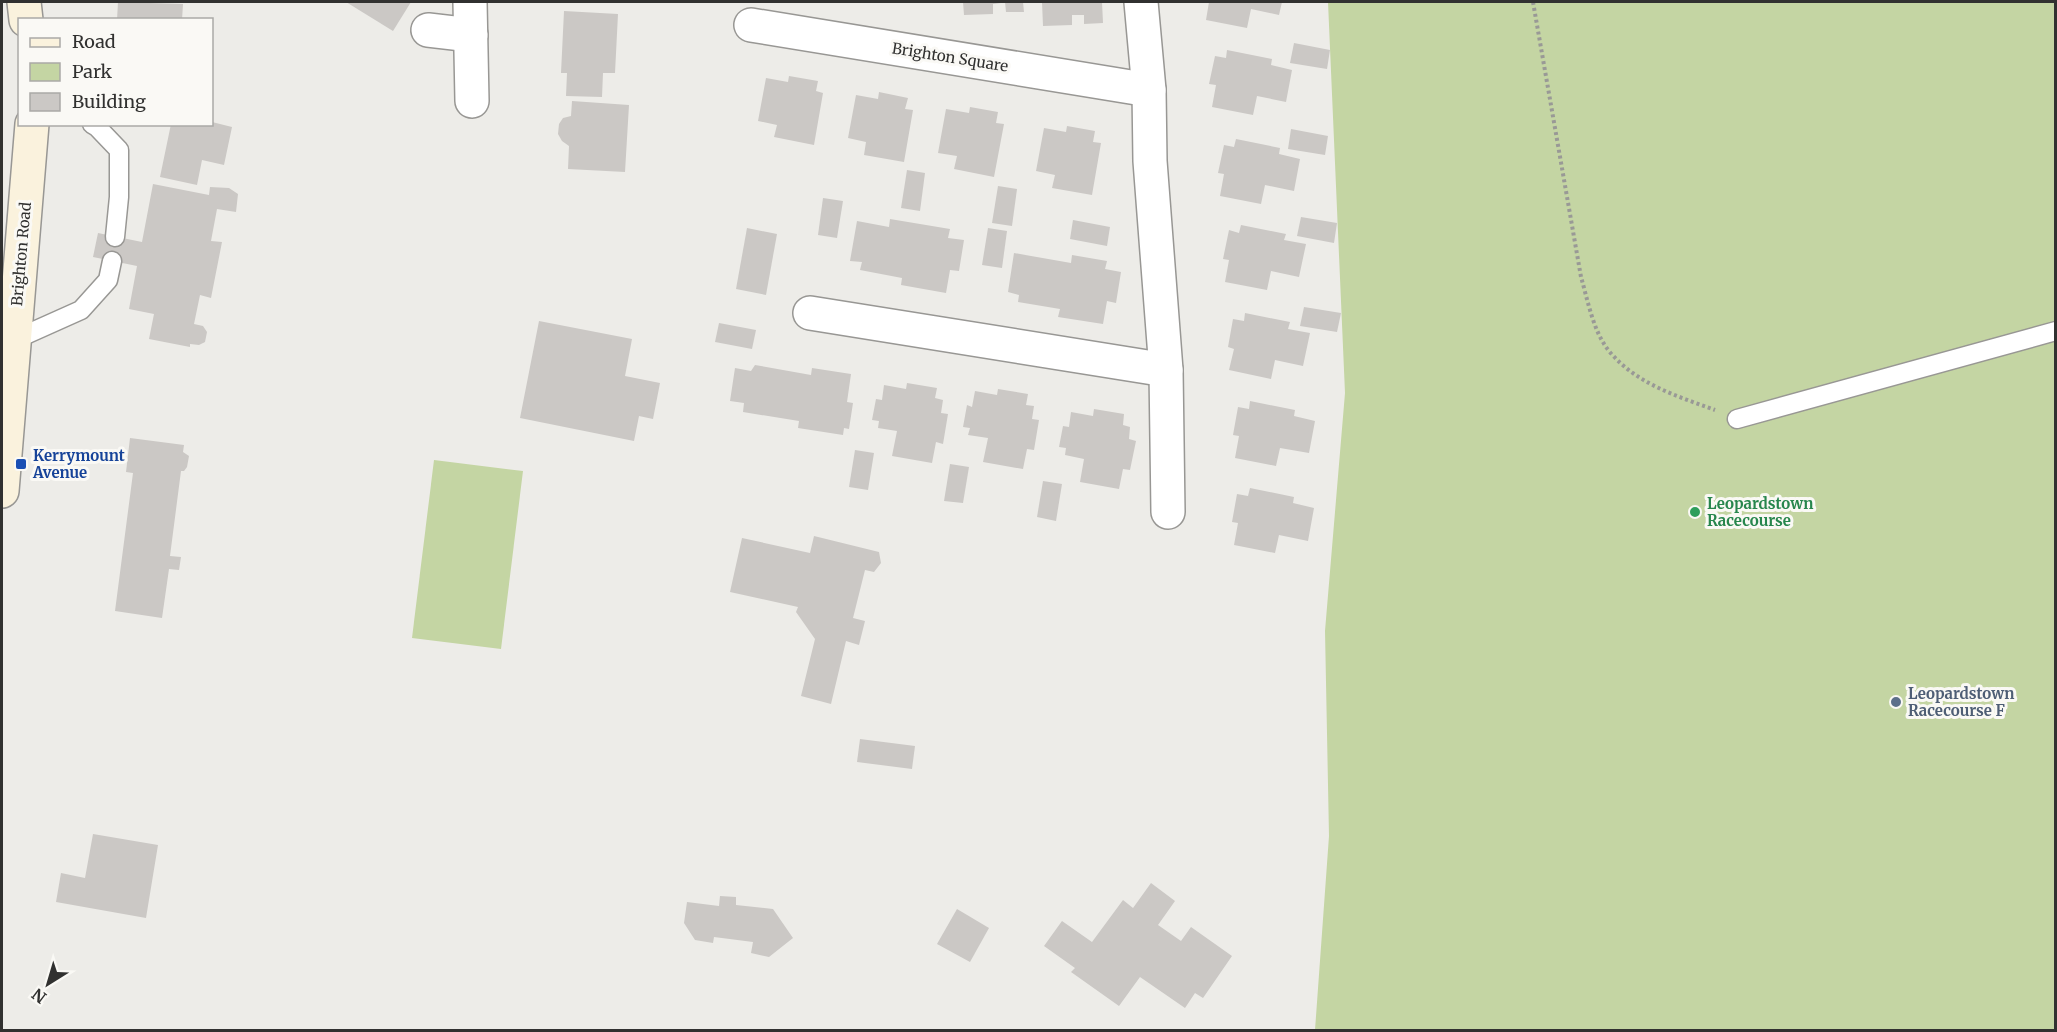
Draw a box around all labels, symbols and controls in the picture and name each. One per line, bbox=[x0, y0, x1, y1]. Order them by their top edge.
legend bbox=[18, 18, 213, 126]
text: Road bbox=[72, 30, 116, 53]
street label: Brighton Square bbox=[891, 38, 1010, 76]
text: Park bbox=[72, 60, 113, 83]
text: Building bbox=[72, 90, 146, 113]
street label: Brighton Road bbox=[7, 201, 35, 307]
place label: Kerrymount Avenue bbox=[32, 446, 125, 482]
marker: Kerrymount Avenue bbox=[14, 457, 28, 471]
place label: Leopardstown Racecourse bbox=[1707, 494, 1813, 530]
marker: Leopardstown Racecourse bbox=[1688, 505, 1702, 519]
place label: Leopardstown Racecourse F bbox=[1908, 684, 2014, 720]
marker: Leopardstown Racecourse F bbox=[1889, 695, 1903, 709]
north arrow bbox=[18, 954, 78, 1014]
text: N bbox=[28, 984, 50, 1008]

